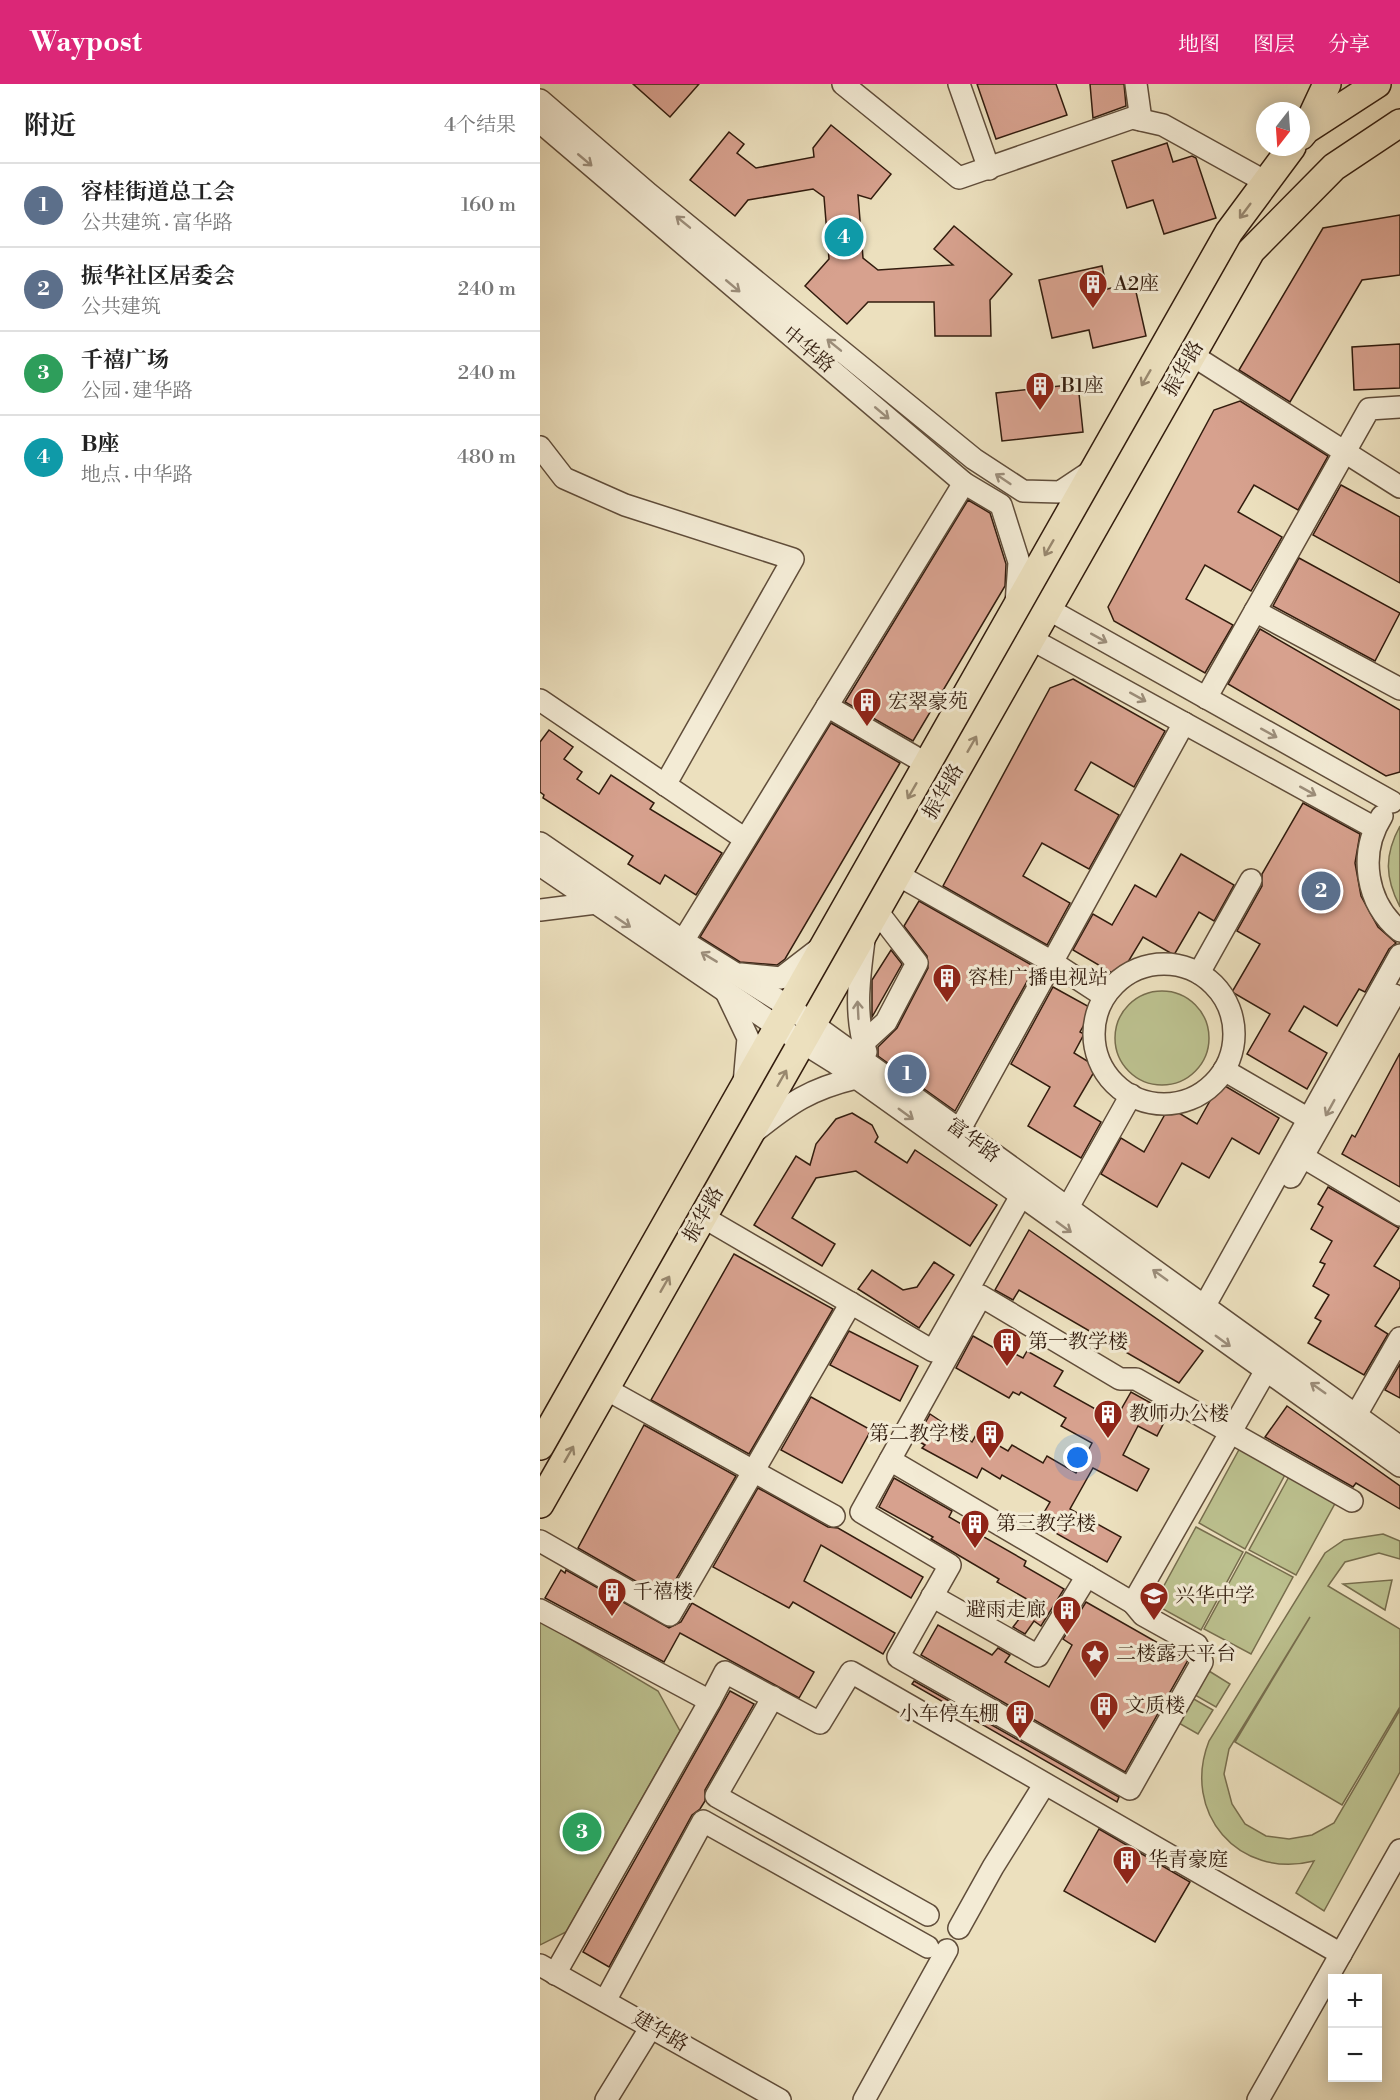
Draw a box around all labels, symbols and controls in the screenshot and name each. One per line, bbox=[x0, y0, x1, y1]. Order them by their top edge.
text: Waypost bbox=[30, 25, 142, 60]
text: 地图 bbox=[1178, 32, 1220, 58]
text: 图层 bbox=[1253, 32, 1295, 58]
text: 分享 bbox=[1328, 32, 1370, 58]
north arrow bbox=[1256, 102, 1310, 156]
text: 附近 bbox=[24, 110, 76, 142]
text: 4个结果 bbox=[444, 113, 516, 138]
one-way arrow bbox=[577, 153, 592, 167]
text: 容桂街道总工会 bbox=[81, 179, 235, 206]
text: 1 bbox=[39, 193, 48, 218]
text: 160 m bbox=[461, 193, 516, 218]
one-way arrow bbox=[1239, 202, 1251, 218]
text: 公共建筑 · 富华路 bbox=[81, 211, 233, 236]
pin: 4 bbox=[824, 214, 864, 260]
one-way arrow bbox=[675, 215, 691, 228]
text: 振华社区居委会 bbox=[81, 263, 235, 290]
building icon: A2座 bbox=[1077, 268, 1109, 310]
place label: A2座 bbox=[1113, 272, 1159, 297]
text: 2 bbox=[37, 277, 50, 302]
text: 240 m bbox=[458, 277, 516, 302]
one-way arrow bbox=[725, 280, 741, 293]
text: 公共建筑 bbox=[81, 295, 161, 320]
street label: 中华路 bbox=[777, 321, 839, 379]
street label: 振华路 bbox=[1158, 337, 1210, 401]
one-way arrow bbox=[827, 338, 842, 352]
text: 千禧广场 bbox=[81, 347, 169, 374]
text: 3 bbox=[37, 361, 50, 386]
text: 240 m bbox=[458, 361, 516, 386]
one-way arrow bbox=[1139, 369, 1151, 386]
building icon: B1座 bbox=[1024, 370, 1056, 412]
place label: B1座 bbox=[1060, 374, 1104, 399]
text: 公园 · 建华路 bbox=[81, 379, 193, 404]
one-way arrow bbox=[874, 406, 890, 419]
text: B座 bbox=[81, 431, 120, 458]
text: 4 bbox=[37, 445, 50, 470]
text: 480 m bbox=[457, 445, 516, 470]
text: 地点 · 中华路 bbox=[81, 463, 193, 488]
one-way arrow bbox=[996, 473, 1012, 485]
one-way arrow bbox=[1043, 539, 1055, 556]
one-way arrow bbox=[1090, 632, 1107, 644]
building icon: 宏翠豪苑 bbox=[851, 686, 883, 728]
place label: 宏翠豪苑 bbox=[888, 690, 968, 715]
one-way arrow bbox=[1128, 692, 1146, 703]
one-way arrow bbox=[1260, 727, 1277, 739]
one-way arrow bbox=[966, 736, 978, 753]
street label: 振华路 bbox=[918, 760, 970, 824]
one-way arrow bbox=[906, 781, 917, 799]
one-way arrow bbox=[1299, 786, 1317, 797]
pin: 2 bbox=[1302, 868, 1340, 914]
one-way arrow bbox=[614, 916, 631, 928]
one-way arrow bbox=[701, 951, 718, 963]
building icon: 容桂广播电视站 bbox=[931, 962, 963, 1004]
place label: 容桂广播电视站 bbox=[968, 966, 1108, 991]
one-way arrow bbox=[853, 1000, 864, 1020]
pin: 1 bbox=[888, 1052, 926, 1096]
one-way arrow bbox=[776, 1070, 788, 1087]
one-way arrow bbox=[1324, 1099, 1336, 1116]
one-way arrow bbox=[898, 1107, 914, 1120]
street label: 富华路 bbox=[941, 1113, 1005, 1169]
street label: 振华路 bbox=[678, 1183, 730, 1247]
one-way arrow bbox=[1056, 1221, 1072, 1233]
one-way arrow bbox=[1152, 1269, 1168, 1281]
one-way arrow bbox=[659, 1276, 671, 1293]
building icon: 第一教学楼 bbox=[991, 1326, 1023, 1368]
place label: 第一教学楼 bbox=[1028, 1330, 1128, 1355]
one-way arrow bbox=[1214, 1335, 1230, 1347]
one-way arrow bbox=[1311, 1382, 1327, 1394]
building icon: 教师办公楼 bbox=[1092, 1398, 1124, 1440]
place label: 教师办公楼 bbox=[1129, 1402, 1229, 1427]
building icon: 第二教学楼 bbox=[974, 1418, 1006, 1460]
place label: 第二教学楼 bbox=[869, 1422, 969, 1447]
your location bbox=[1063, 1443, 1092, 1472]
one-way arrow bbox=[564, 1445, 575, 1463]
building icon: 第三教学楼 bbox=[959, 1508, 991, 1550]
place label: 第三教学楼 bbox=[996, 1512, 1096, 1537]
building icon: 千禧楼 bbox=[596, 1576, 628, 1618]
place label: 千禧楼 bbox=[633, 1580, 693, 1605]
school or university icon: 兴华中学 bbox=[1138, 1580, 1170, 1622]
place label: 兴华中学 bbox=[1175, 1584, 1255, 1609]
building icon: 避雨走廊 bbox=[1051, 1594, 1083, 1636]
place label: 避雨走廊 bbox=[966, 1598, 1046, 1623]
place icon: 二楼露天平台 bbox=[1079, 1638, 1111, 1680]
place label: 二楼露天平台 bbox=[1116, 1642, 1236, 1667]
building icon: 文质楼 bbox=[1088, 1690, 1120, 1732]
place label: 文质楼 bbox=[1125, 1694, 1185, 1719]
building icon: 小车停车棚 bbox=[1004, 1698, 1036, 1740]
place label: 小车停车棚 bbox=[899, 1702, 999, 1727]
pin: 3 bbox=[562, 1810, 602, 1854]
building icon: 华青豪庭 bbox=[1111, 1844, 1143, 1886]
place label: 华青豪庭 bbox=[1148, 1848, 1228, 1873]
map controls bbox=[1328, 1974, 1382, 2082]
button: + bbox=[1328, 1974, 1382, 2028]
street label: 建华路 bbox=[628, 2006, 692, 2058]
button: − bbox=[1328, 2028, 1382, 2082]

